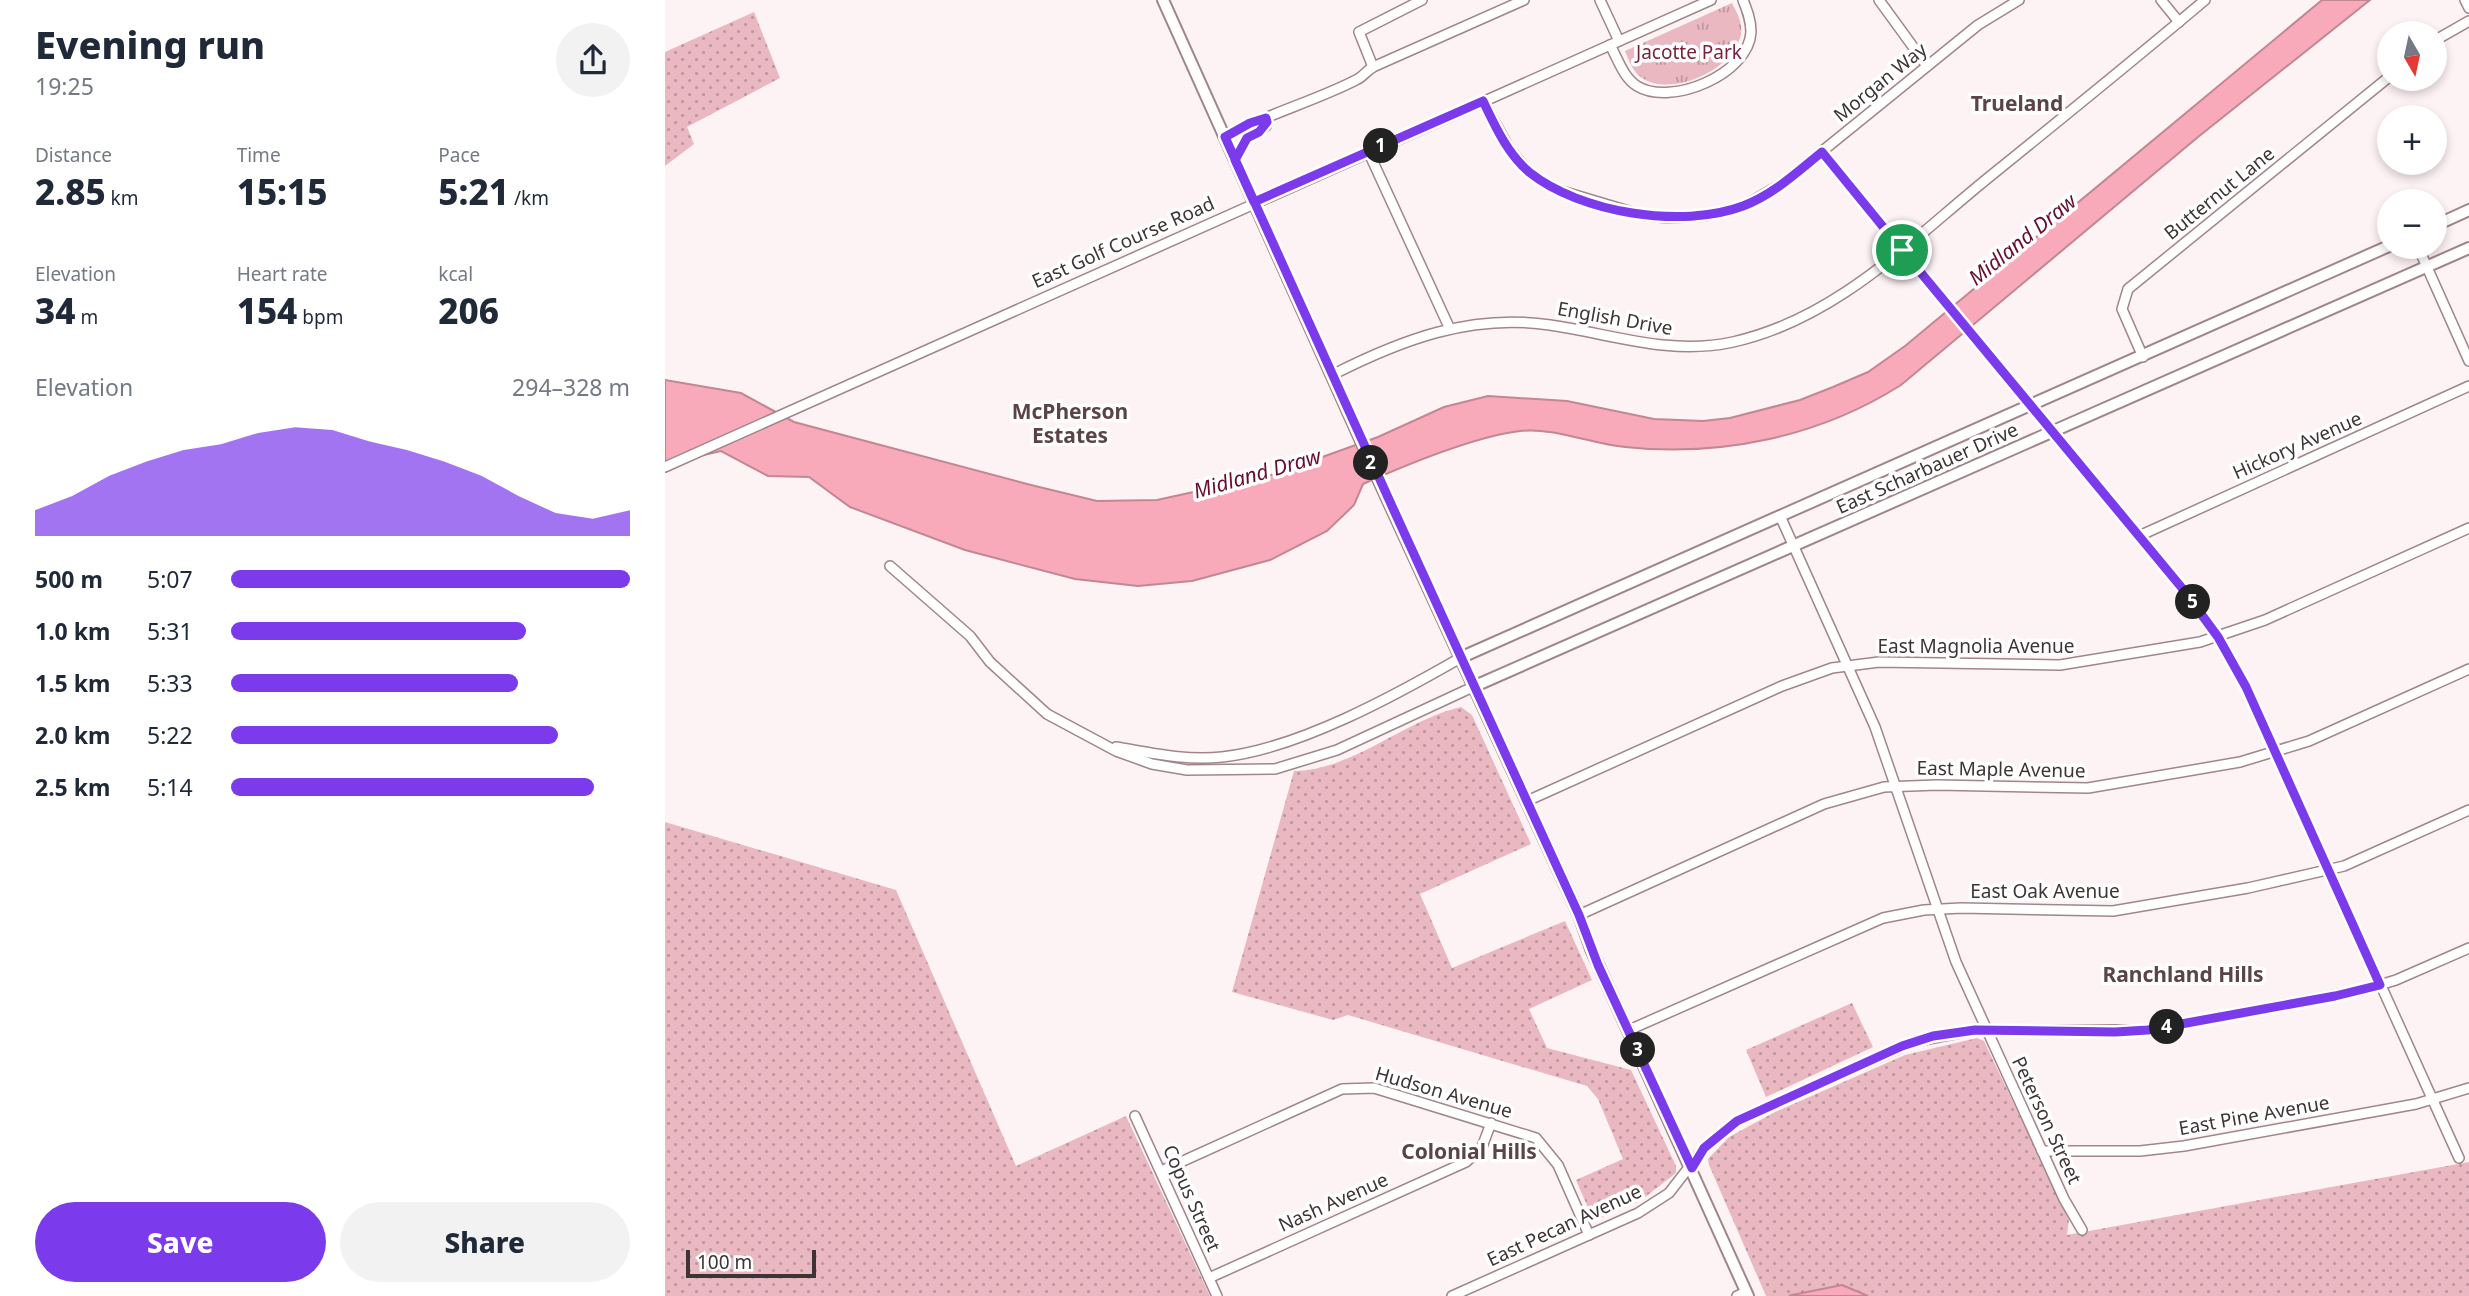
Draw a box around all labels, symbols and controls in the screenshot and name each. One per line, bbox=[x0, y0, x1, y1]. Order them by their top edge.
text: Evening run bbox=[35, 18, 265, 70]
north arrow bbox=[2377, 21, 2447, 91]
map controls bbox=[2377, 21, 2447, 259]
button: share bbox=[556, 23, 630, 97]
street label: Morgan Way bbox=[1828, 36, 1932, 128]
park label: Jacotte Park bbox=[1634, 39, 1742, 65]
text: 19:25 bbox=[35, 70, 94, 102]
district label: Trueland bbox=[1971, 89, 2063, 117]
button: + bbox=[2377, 105, 2447, 175]
pin: 1 bbox=[1363, 128, 1399, 164]
text: 1 bbox=[1375, 132, 1386, 158]
street label: Butternut Lane bbox=[2158, 141, 2280, 245]
text: Distance bbox=[35, 142, 112, 168]
text: Time bbox=[237, 142, 281, 168]
text: Pace bbox=[438, 142, 480, 168]
text: 2.85 bbox=[35, 168, 106, 215]
text: 15:15 bbox=[237, 168, 328, 215]
text: 5:21 bbox=[438, 168, 509, 215]
text: km bbox=[106, 185, 139, 211]
text: /km bbox=[509, 185, 549, 211]
water label: Midland Draw bbox=[1962, 186, 2083, 291]
button: − bbox=[2377, 189, 2447, 259]
street label: East Golf Course Road bbox=[1028, 190, 1218, 294]
pin bbox=[1872, 220, 1932, 280]
icon: arrive bbox=[1883, 231, 1921, 269]
text: Elevation bbox=[35, 261, 116, 287]
text: Heart rate bbox=[237, 261, 327, 287]
text: kcal bbox=[438, 261, 473, 287]
text: 34 bbox=[35, 287, 75, 334]
text: 154 bbox=[237, 287, 297, 334]
text: 206 bbox=[438, 287, 499, 334]
street label: English Drive bbox=[1555, 295, 1675, 341]
text: m bbox=[75, 304, 98, 330]
text: bpm bbox=[297, 304, 343, 330]
text: Elevation bbox=[35, 371, 133, 403]
text: 294–328 m bbox=[512, 371, 630, 403]
district label: McPherson Estates bbox=[1012, 397, 1128, 449]
street label: Hickory Avenue bbox=[2228, 405, 2366, 485]
street label: East Scharbauer Drive bbox=[1832, 416, 2022, 520]
water label: Midland Draw bbox=[1190, 441, 1325, 505]
pin: 2 bbox=[1353, 446, 1389, 480]
text: 2 bbox=[1365, 449, 1376, 475]
text: 500 m bbox=[35, 563, 103, 595]
text: 5:07 bbox=[147, 563, 193, 595]
pin: 5 bbox=[2175, 584, 2211, 620]
text: 5 bbox=[2187, 588, 2198, 614]
text: 1.0 km bbox=[35, 615, 110, 647]
text: 5:31 bbox=[147, 615, 193, 647]
street label: East Magnolia Avenue bbox=[1877, 633, 2075, 659]
text: 1.5 km bbox=[35, 667, 110, 699]
text: 5:33 bbox=[147, 667, 193, 699]
text: 2.0 km bbox=[35, 719, 110, 751]
text: 5:22 bbox=[147, 719, 193, 751]
street label: East Maple Avenue bbox=[1916, 755, 2086, 783]
text: 2.5 km bbox=[35, 771, 110, 803]
text: 5:14 bbox=[147, 771, 193, 803]
street label: East Oak Avenue bbox=[1970, 878, 2120, 904]
district label: Ranchland Hills bbox=[2102, 960, 2264, 988]
pin: 4 bbox=[2149, 1010, 2185, 1044]
text: 4 bbox=[2161, 1013, 2172, 1039]
pin: 3 bbox=[1621, 1032, 1655, 1068]
text: 3 bbox=[1632, 1036, 1643, 1062]
street label: Peterson Street bbox=[2006, 1052, 2088, 1188]
street label: Hudson Avenue bbox=[1372, 1060, 1516, 1124]
street label: East Pine Avenue bbox=[2177, 1089, 2331, 1141]
district label: Colonial Hills bbox=[1401, 1137, 1537, 1165]
street label: Copus Street bbox=[1157, 1141, 1227, 1255]
street label: Nash Avenue bbox=[1274, 1166, 1392, 1238]
street label: East Pecan Avenue bbox=[1483, 1178, 1645, 1272]
button: Save bbox=[35, 1202, 326, 1282]
button: Share bbox=[340, 1202, 630, 1282]
scale bar bbox=[686, 1247, 815, 1279]
text: 100 m bbox=[697, 1249, 752, 1275]

